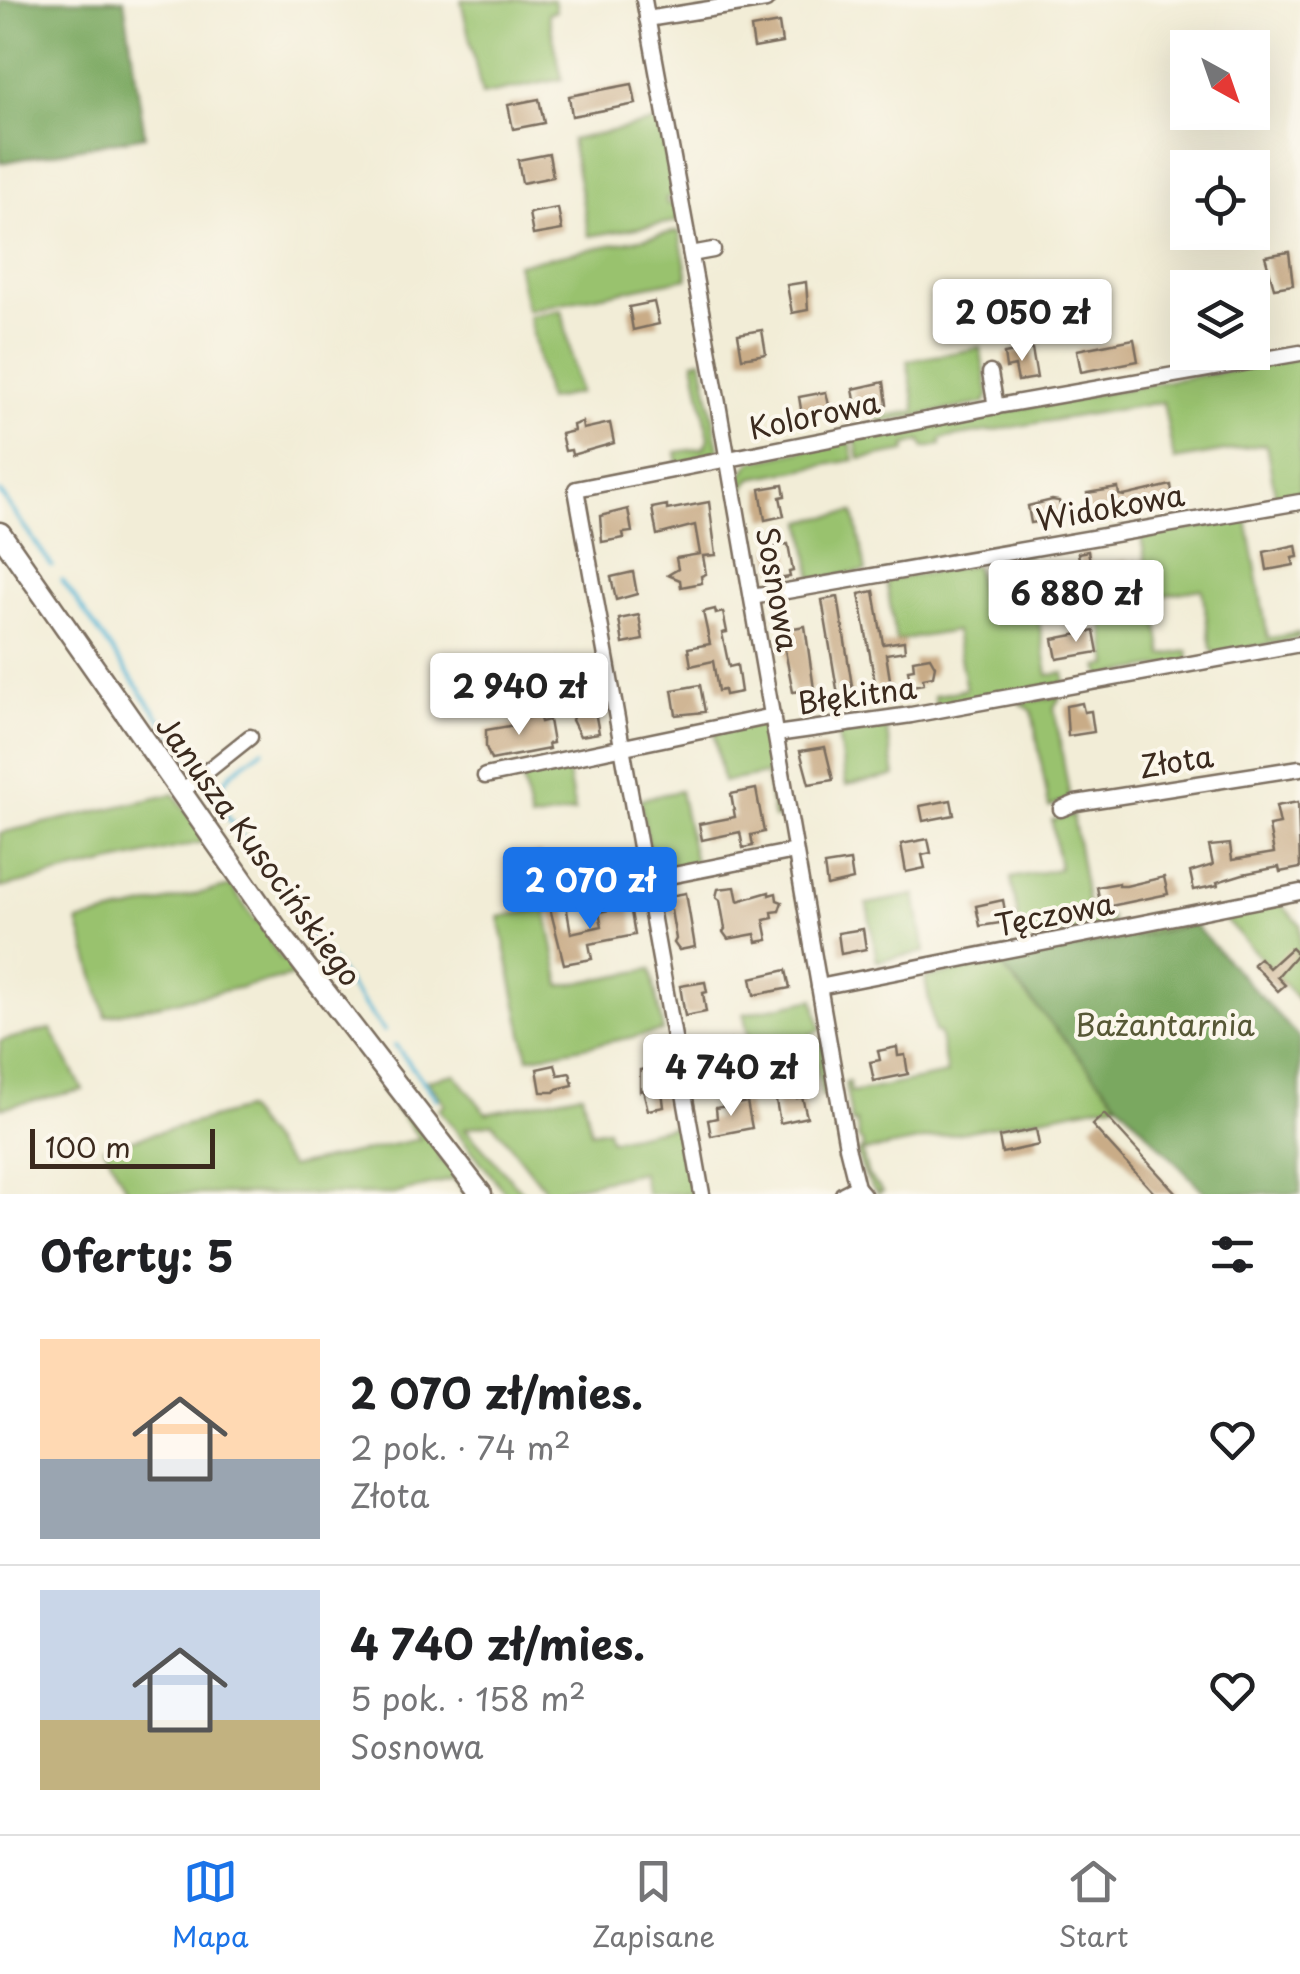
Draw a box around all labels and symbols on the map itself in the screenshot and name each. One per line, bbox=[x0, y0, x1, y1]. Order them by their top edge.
north arrow bbox=[1170, 30, 1270, 130]
pin: 2 050 zł bbox=[919, 279, 1125, 364]
street label: Kolorowa bbox=[744, 378, 884, 450]
street label: Widokowa bbox=[1032, 471, 1188, 541]
street label: Sosnowa bbox=[746, 523, 812, 655]
pin: 6 880 zł bbox=[973, 560, 1179, 645]
pin: 2 940 zł bbox=[416, 653, 622, 738]
street label: Błękitna bbox=[795, 663, 919, 725]
street label: Janusza Kusocińskiego bbox=[146, 705, 374, 995]
street label: Złota bbox=[1136, 732, 1217, 788]
pin: 2 070 zł bbox=[487, 847, 693, 932]
street label: Tęczowa bbox=[991, 879, 1118, 947]
park label: Bażantarnia bbox=[1075, 1001, 1256, 1046]
pin: 4 740 zł bbox=[628, 1034, 834, 1119]
scale bar bbox=[30, 1124, 215, 1168]

